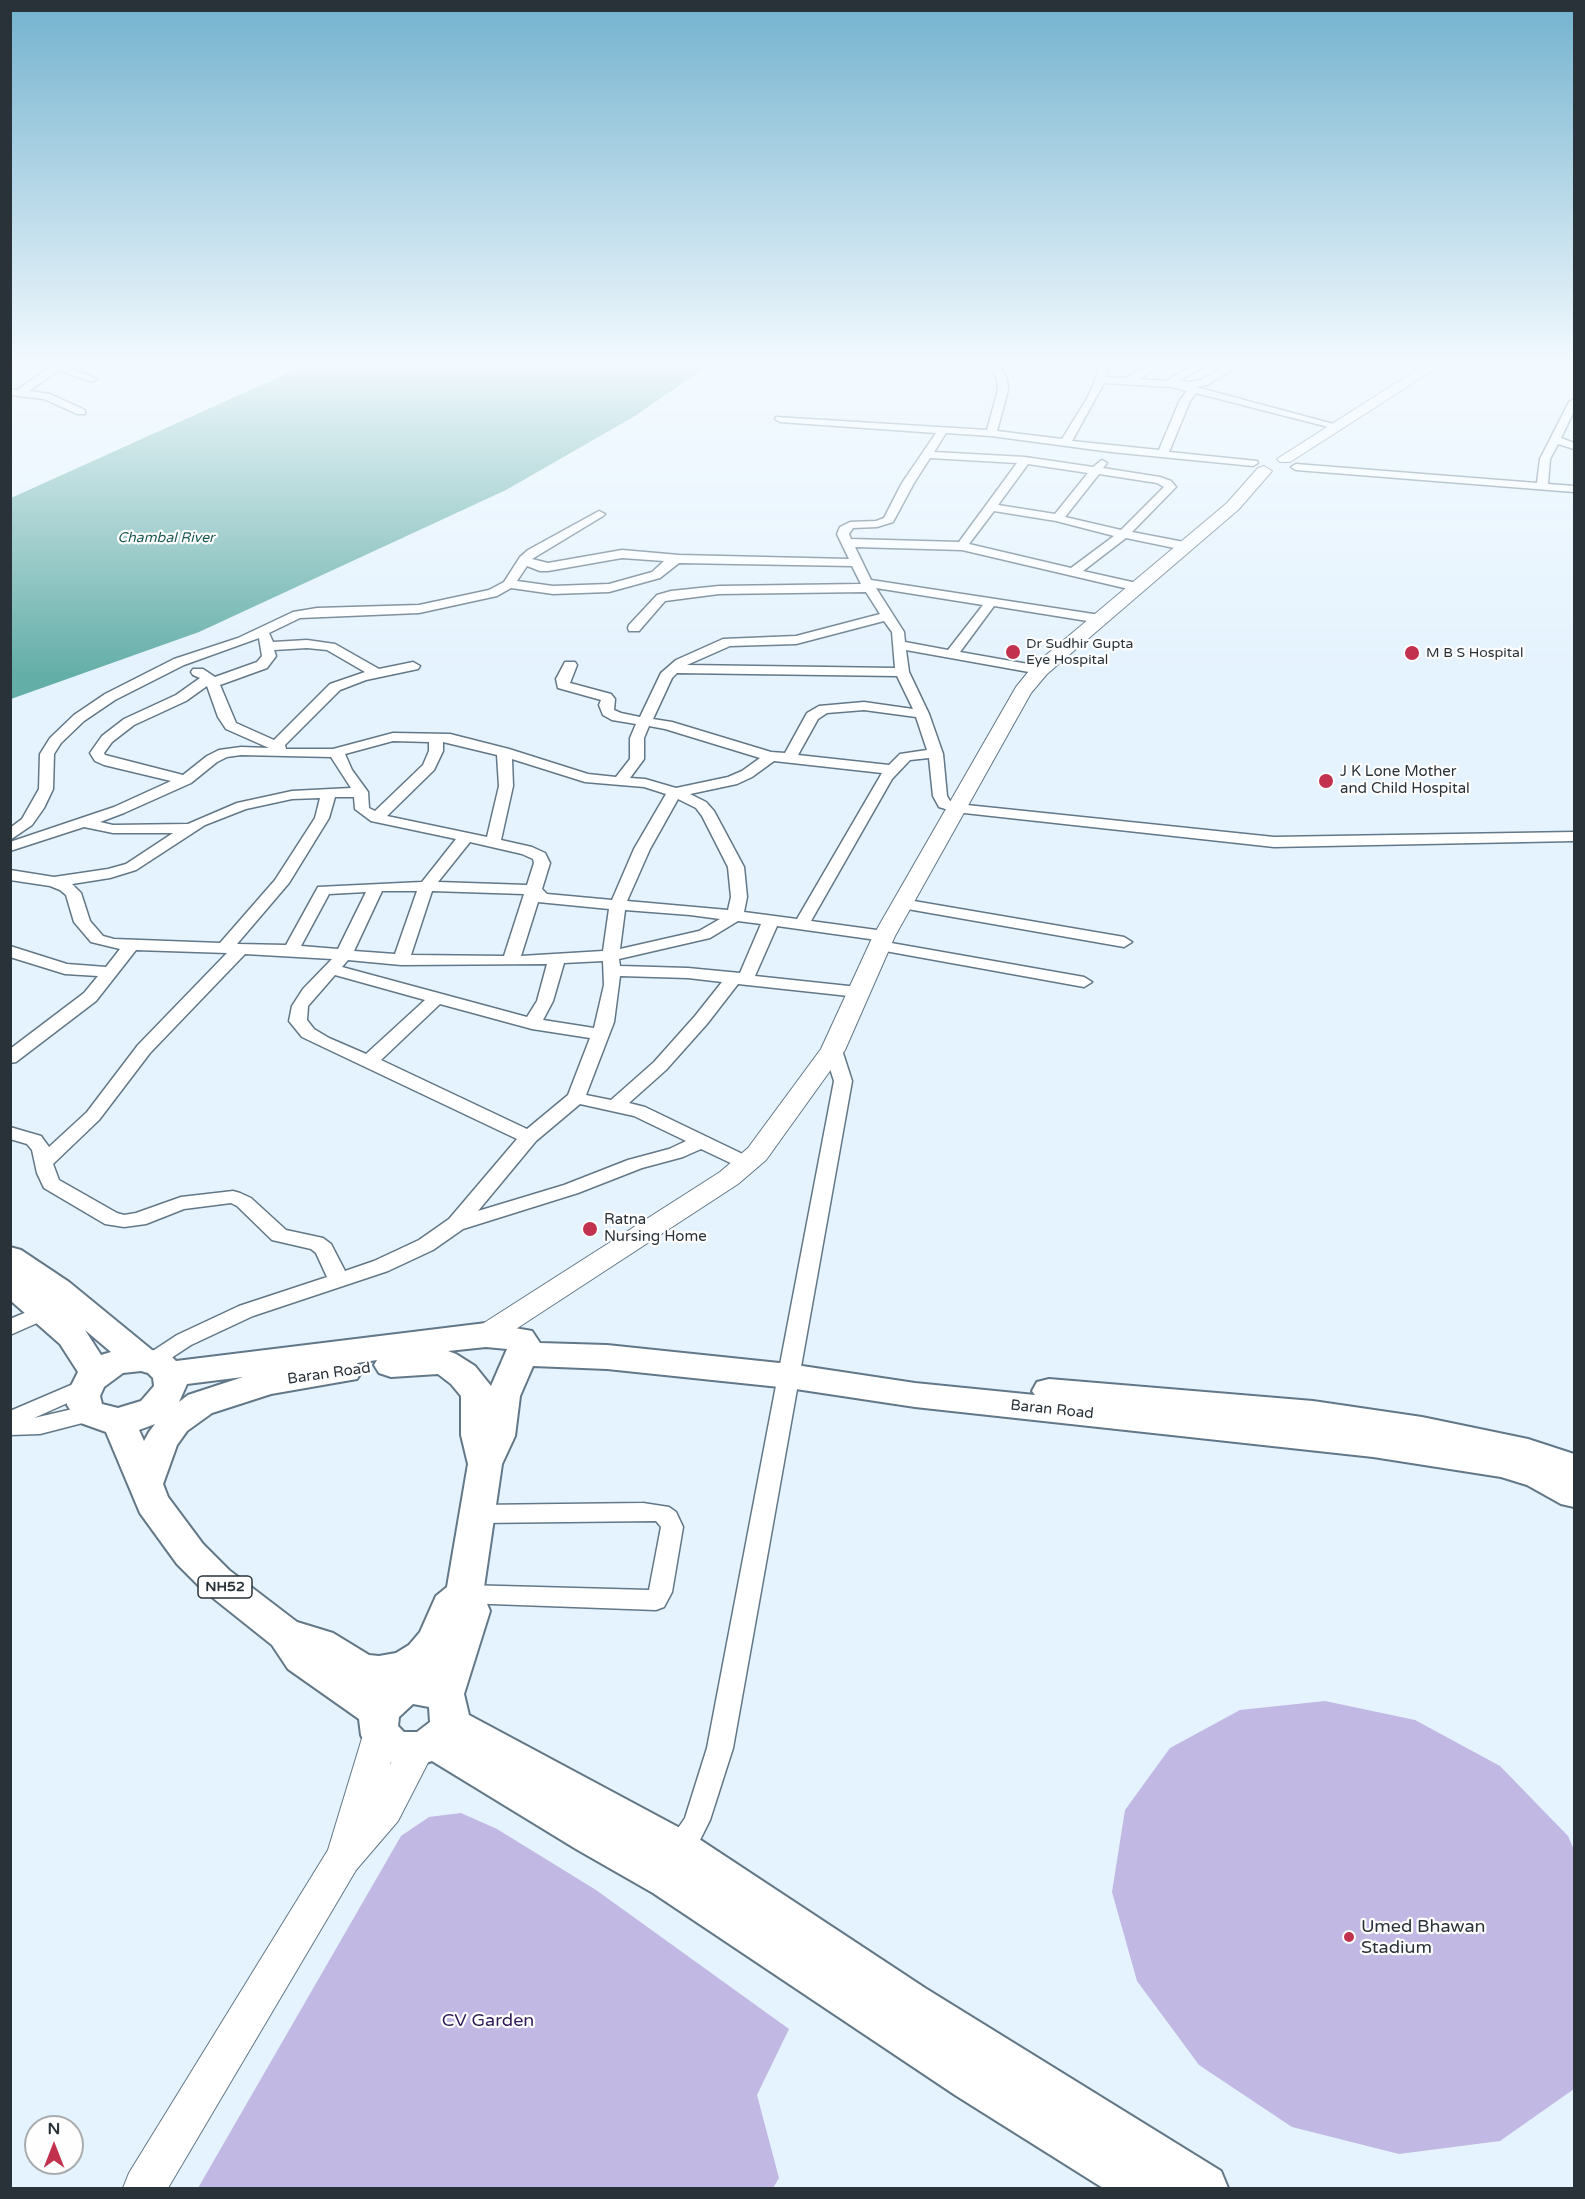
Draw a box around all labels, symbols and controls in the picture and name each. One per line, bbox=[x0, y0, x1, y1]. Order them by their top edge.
water label: Chambal River bbox=[118, 530, 214, 546]
place label: Dr Sudhir Gupta Eye Hospital bbox=[1026, 636, 1133, 668]
marker: Dr Sudhir Gupta Eye Hospital bbox=[1004, 643, 1022, 661]
marker: M B S Hospital bbox=[1403, 644, 1421, 662]
place label: M B S Hospital bbox=[1426, 645, 1523, 661]
place label: J K Lone Mother and Child Hospital bbox=[1340, 763, 1470, 798]
marker: J K Lone Mother and Child Hospital bbox=[1317, 772, 1335, 790]
place label: Ratna Nursing Home bbox=[604, 1211, 707, 1246]
marker: Ratna Nursing Home bbox=[581, 1220, 599, 1238]
street label: Baran Road bbox=[286, 1359, 372, 1389]
street label: Baran Road bbox=[1009, 1397, 1095, 1423]
road number: NH52 bbox=[198, 1576, 252, 1598]
place label: Umed Bhawan Stadium bbox=[1361, 1916, 1486, 1958]
marker: Umed Bhawan Stadium bbox=[1342, 1930, 1356, 1944]
park label: CV Garden bbox=[442, 2010, 534, 2032]
north arrow bbox=[24, 2115, 84, 2175]
text: N bbox=[48, 2119, 60, 2139]

